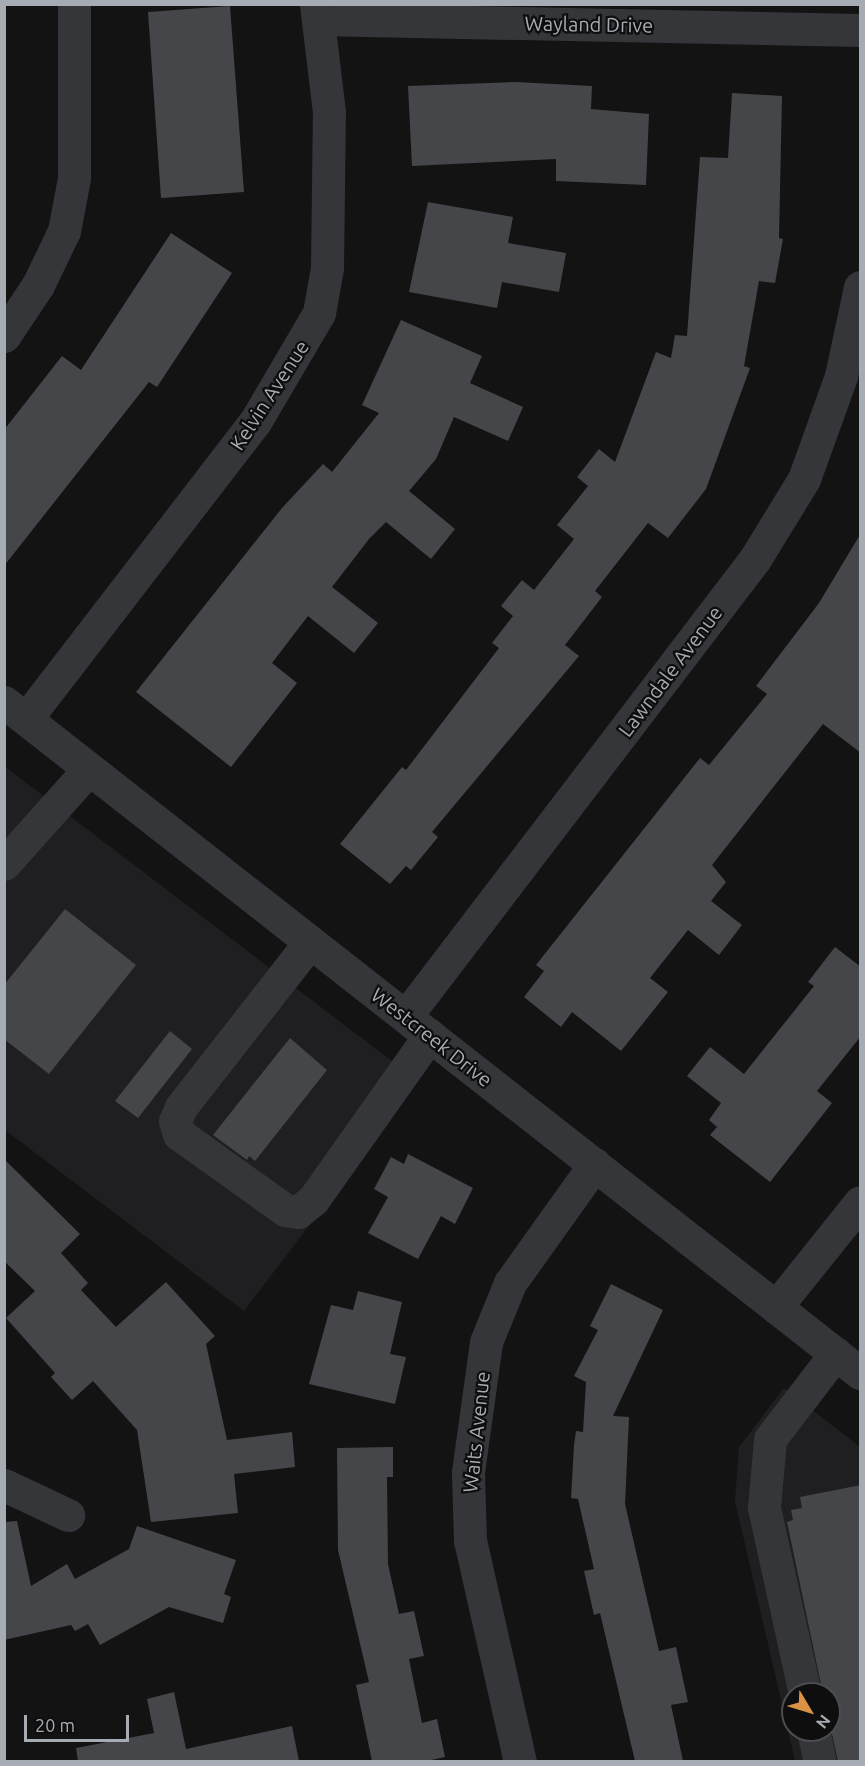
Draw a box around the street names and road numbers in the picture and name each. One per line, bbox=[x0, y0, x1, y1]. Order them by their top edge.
street label: Wayland Drive bbox=[525, 11, 653, 37]
street label: Kelvin Avenue bbox=[225, 336, 313, 454]
street label: Lawndale Avenue bbox=[613, 601, 727, 741]
street label: Westcreek Drive bbox=[367, 982, 497, 1092]
street label: Waits Avenue bbox=[458, 1370, 494, 1494]

